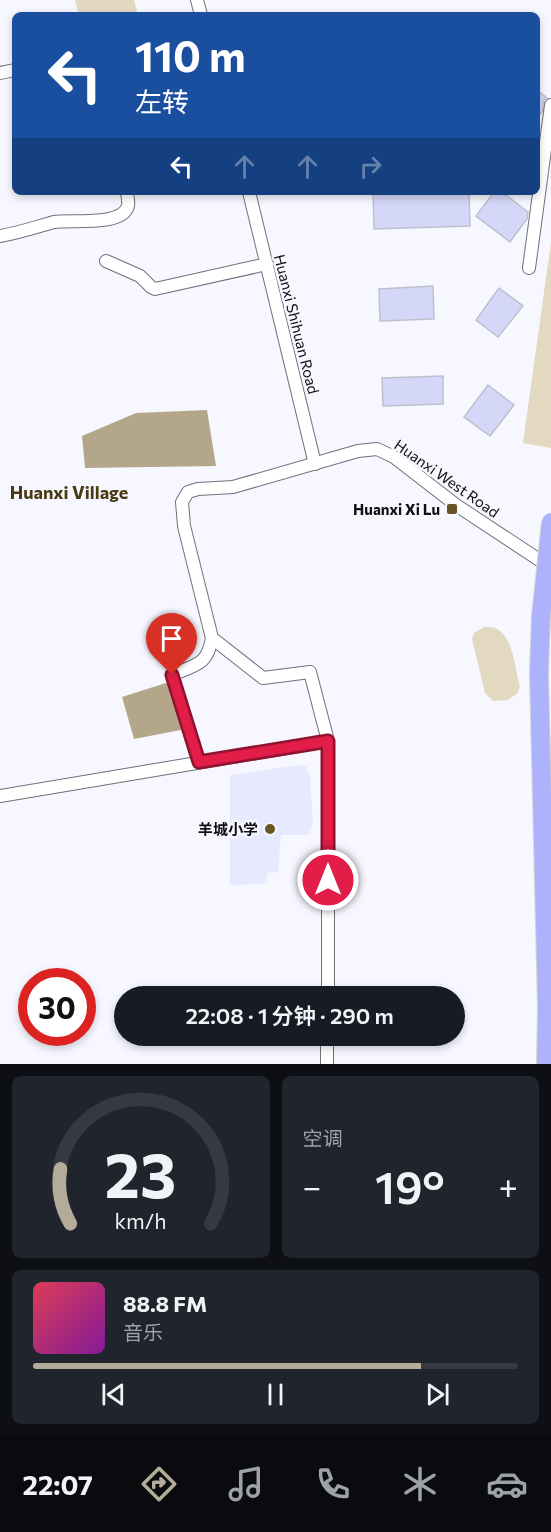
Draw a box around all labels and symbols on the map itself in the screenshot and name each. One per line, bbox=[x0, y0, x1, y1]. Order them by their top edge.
street label: Huanxi Shihuan Road bbox=[271, 252, 323, 396]
street label: Huanxi West Road bbox=[391, 435, 503, 521]
district label: Huanxi Village bbox=[10, 481, 128, 503]
place label: Huanxi Xi Lu bbox=[353, 500, 440, 518]
marker: Huanxi Xi Lu bbox=[445, 502, 459, 516]
pin bbox=[146, 613, 197, 675]
place label: 羊城小学 bbox=[198, 820, 258, 838]
marker: 羊城小学 bbox=[263, 822, 277, 836]
position arrow bbox=[296, 848, 360, 912]
speed limit sign: 30 bbox=[18, 968, 96, 1046]

